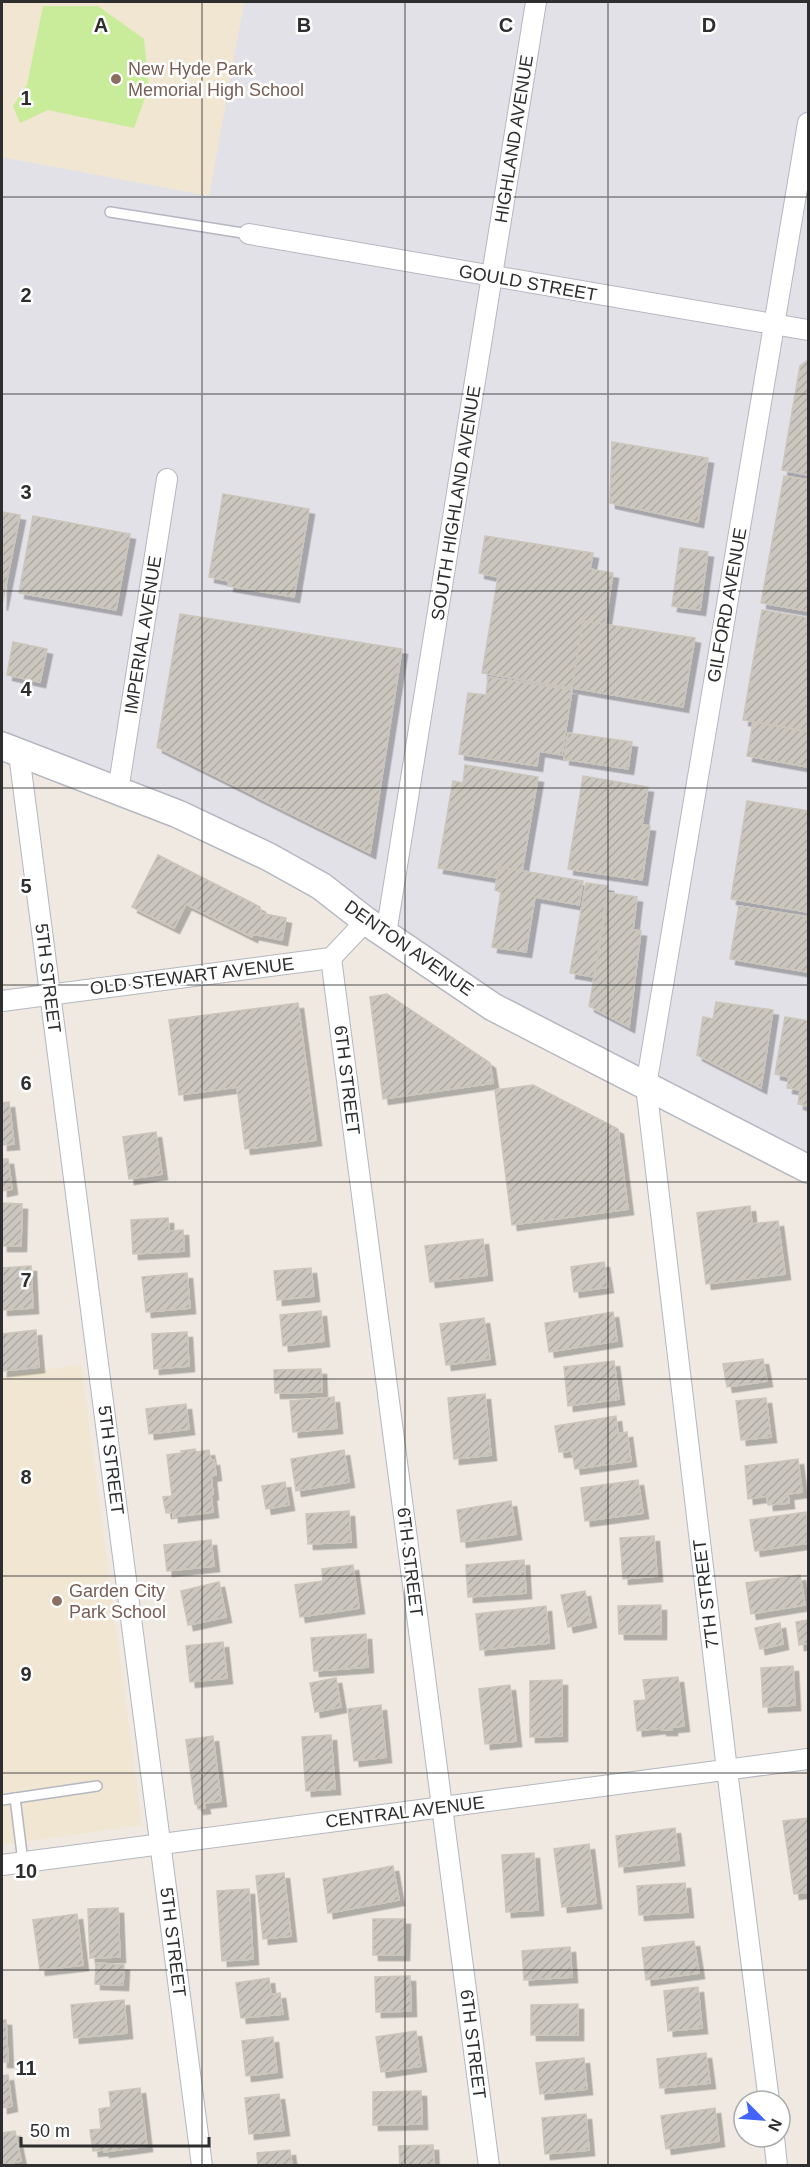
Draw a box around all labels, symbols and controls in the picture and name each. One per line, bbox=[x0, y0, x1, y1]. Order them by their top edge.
text: A bbox=[94, 14, 108, 36]
text: B bbox=[297, 14, 311, 36]
text: C bbox=[499, 14, 513, 36]
text: D bbox=[702, 14, 716, 36]
street label: HIGHLAND AVENUE bbox=[491, 54, 537, 224]
place label: New Hyde Park Memorial High School bbox=[128, 59, 304, 100]
marker: New Hyde Park Memorial High School bbox=[109, 72, 123, 86]
text: 1 bbox=[20, 87, 32, 109]
street label: GOULD STREET bbox=[457, 261, 599, 305]
text: 2 bbox=[20, 284, 32, 306]
street label: SOUTH HIGHLAND AVENUE bbox=[428, 384, 484, 622]
text: 3 bbox=[20, 481, 32, 503]
street label: GILFORD AVENUE bbox=[704, 526, 750, 684]
street label: IMPERIAL AVENUE bbox=[121, 554, 165, 716]
text: 4 bbox=[20, 678, 32, 700]
text: 5 bbox=[20, 875, 32, 897]
street label: DENTON AVENUE bbox=[341, 896, 477, 1000]
street label: 5TH STREET bbox=[31, 922, 65, 1034]
street label: OLD STEWART AVENUE bbox=[89, 954, 295, 998]
street label: 6TH STREET bbox=[330, 1024, 364, 1136]
text: 6 bbox=[20, 1072, 32, 1094]
text: 7 bbox=[20, 1269, 32, 1291]
street label: 5TH STREET bbox=[94, 1404, 128, 1516]
text: 8 bbox=[20, 1466, 32, 1488]
street label: 6TH STREET bbox=[393, 1506, 427, 1618]
street label: 7TH STREET bbox=[689, 1538, 723, 1650]
place label: Garden City Park School bbox=[69, 1581, 166, 1622]
marker: Garden City Park School bbox=[50, 1594, 64, 1608]
text: 9 bbox=[20, 1663, 32, 1685]
street label: CENTRAL AVENUE bbox=[324, 1792, 486, 1832]
text: 10 bbox=[15, 1860, 37, 1882]
street label: 5TH STREET bbox=[156, 1886, 190, 1998]
street label: 6TH STREET bbox=[456, 1988, 490, 2100]
text: 11 bbox=[15, 2057, 37, 2079]
north arrow bbox=[732, 2089, 792, 2149]
scale bar bbox=[21, 2110, 208, 2148]
text: N bbox=[765, 2116, 785, 2134]
text: 50 m bbox=[30, 2121, 70, 2141]

